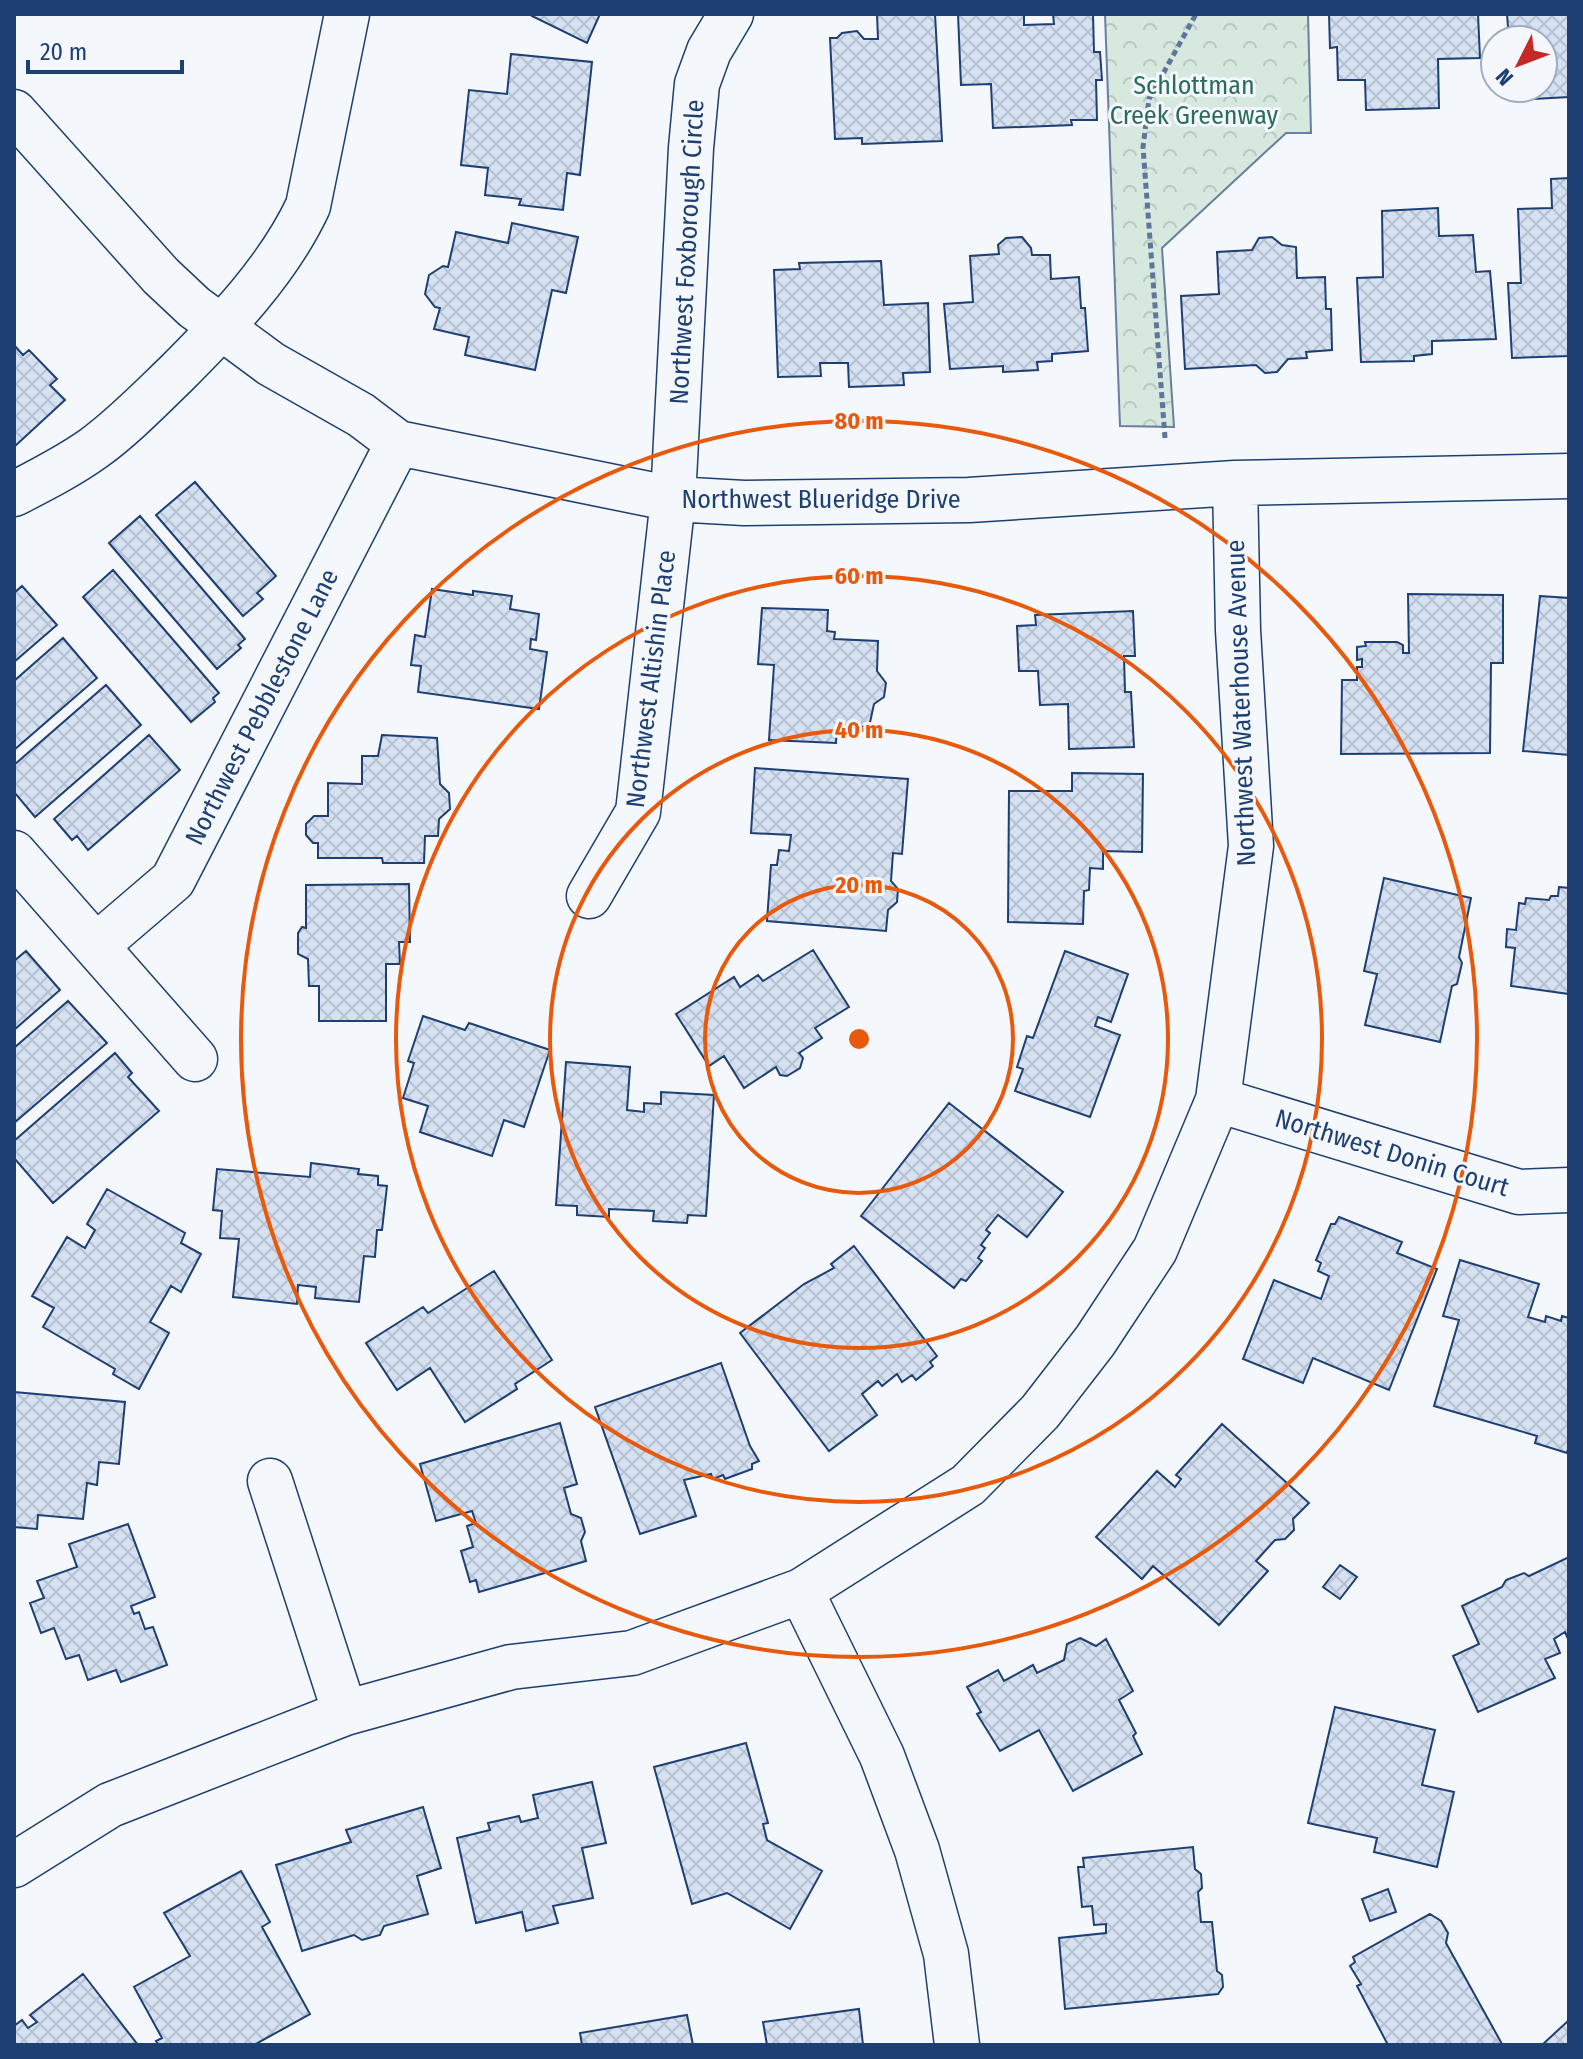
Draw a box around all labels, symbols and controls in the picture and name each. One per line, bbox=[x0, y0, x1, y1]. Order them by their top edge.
scale bar bbox=[28, 24, 182, 74]
north arrow bbox=[1479, 24, 1559, 104]
text: 20 m bbox=[40, 38, 87, 66]
text: N bbox=[1490, 63, 1519, 91]
park label: Schlottman Creek Greenway bbox=[1110, 70, 1279, 131]
street label: Northwest Foxborough Circle bbox=[664, 99, 710, 405]
text: 80 m bbox=[834, 407, 884, 435]
street label: Northwest Blueridge Drive bbox=[681, 484, 961, 515]
street label: Northwest Waterhouse Avenue bbox=[1220, 539, 1262, 867]
street label: Northwest Altishin Place bbox=[620, 548, 682, 810]
text: 60 m bbox=[835, 562, 883, 590]
street label: Northwest Pebblestone Lane bbox=[179, 564, 345, 850]
text: 40 m bbox=[835, 716, 883, 744]
text: 20 m bbox=[834, 871, 883, 899]
centre of rings bbox=[845, 1025, 873, 1053]
street label: Northwest Donin Court bbox=[1271, 1103, 1513, 1203]

